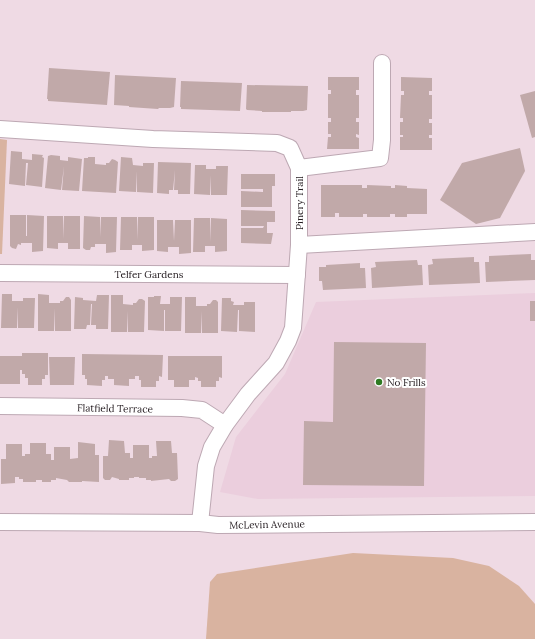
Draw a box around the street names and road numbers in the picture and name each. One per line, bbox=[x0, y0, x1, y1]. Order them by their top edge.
street label: Pinery Trail bbox=[293, 176, 306, 230]
street label: Telfer Gardens bbox=[115, 268, 184, 281]
street label: Flatfield Terrace bbox=[77, 401, 154, 416]
street label: McLevin Avenue bbox=[229, 517, 306, 532]

